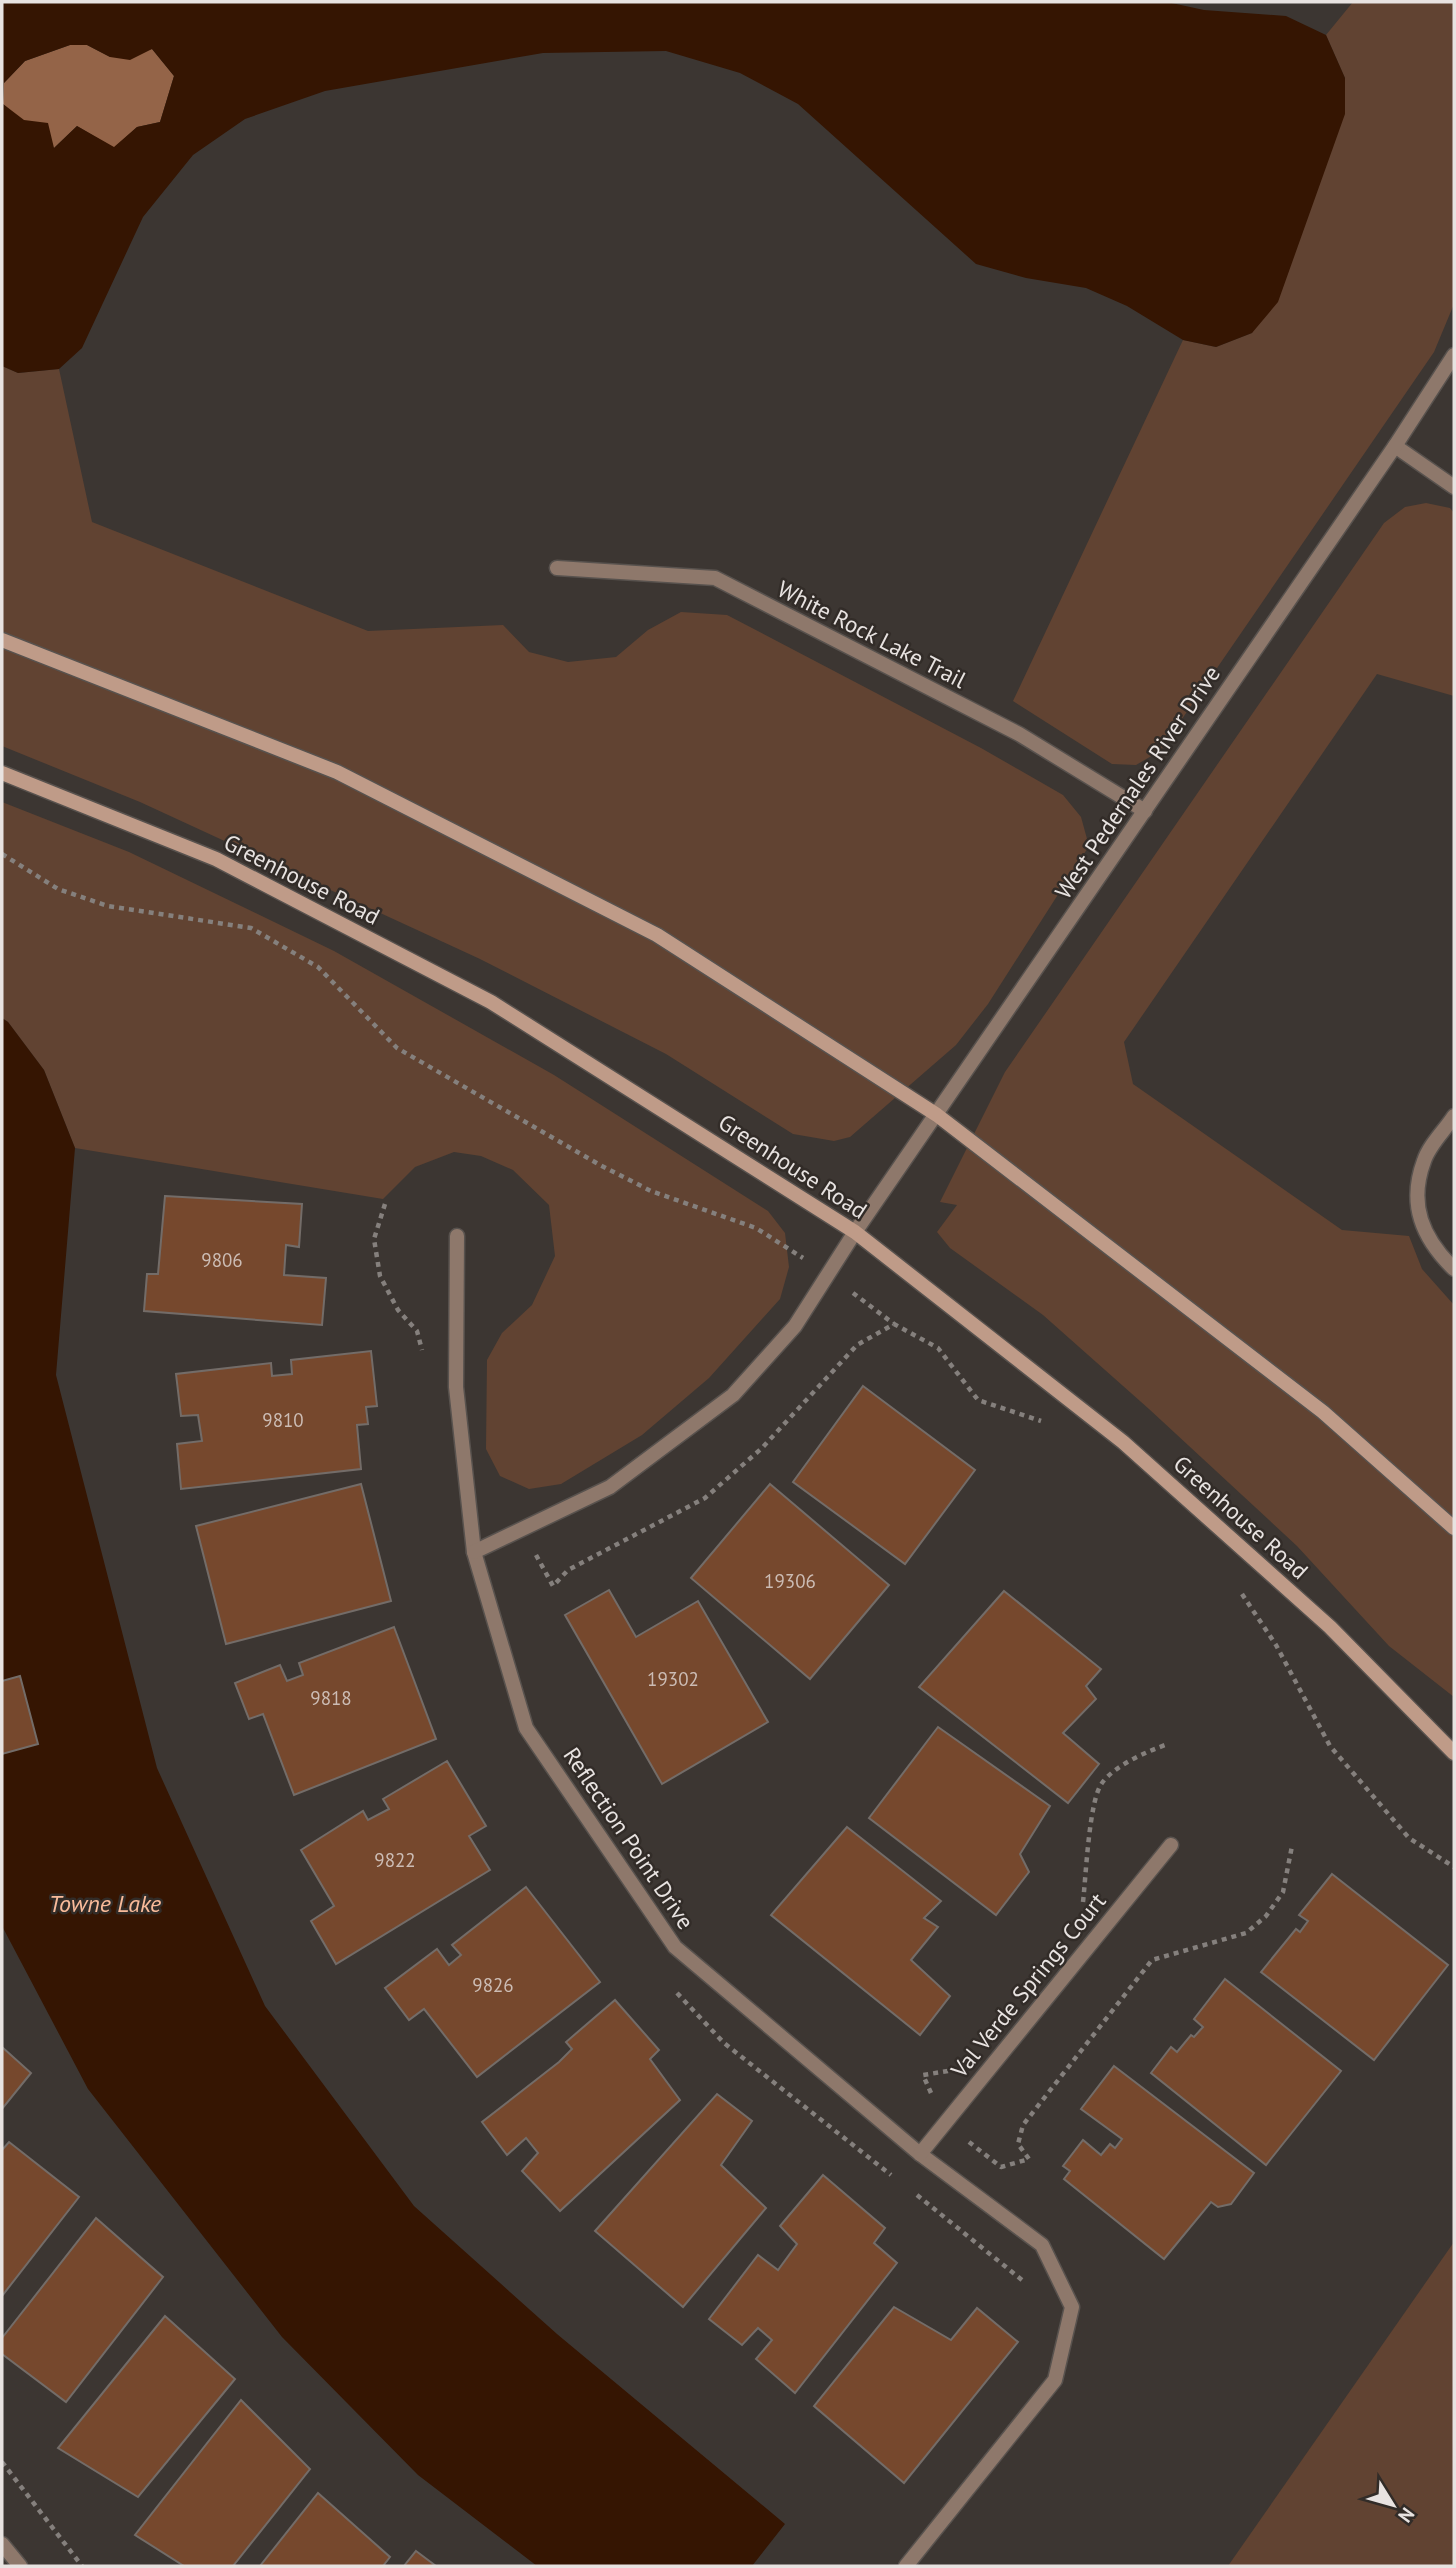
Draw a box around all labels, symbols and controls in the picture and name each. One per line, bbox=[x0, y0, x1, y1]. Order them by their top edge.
street label: White Rock Lake Trail bbox=[773, 574, 972, 694]
street label: West Pedernales River Drive bbox=[1048, 660, 1226, 904]
street label: Greenhouse Road bbox=[219, 827, 385, 931]
street label: Greenhouse Road bbox=[713, 1107, 873, 1225]
house number: 9806 bbox=[201, 1248, 243, 1272]
house number: 9810 bbox=[262, 1408, 304, 1432]
street label: Greenhouse Road bbox=[1168, 1449, 1314, 1585]
house number: 19306 bbox=[764, 1569, 816, 1593]
house number: 19302 bbox=[647, 1667, 699, 1691]
house number: 9818 bbox=[310, 1686, 352, 1710]
street label: Reflection Point Drive bbox=[557, 1742, 701, 1934]
house number: 9822 bbox=[374, 1848, 416, 1872]
street label: Val Verde Springs Court bbox=[944, 1886, 1112, 2084]
water label: Towne Lake bbox=[49, 1888, 161, 1919]
house number: 9826 bbox=[472, 1973, 514, 1997]
north arrow bbox=[1358, 2470, 1428, 2540]
text: N bbox=[1393, 2503, 1420, 2527]

